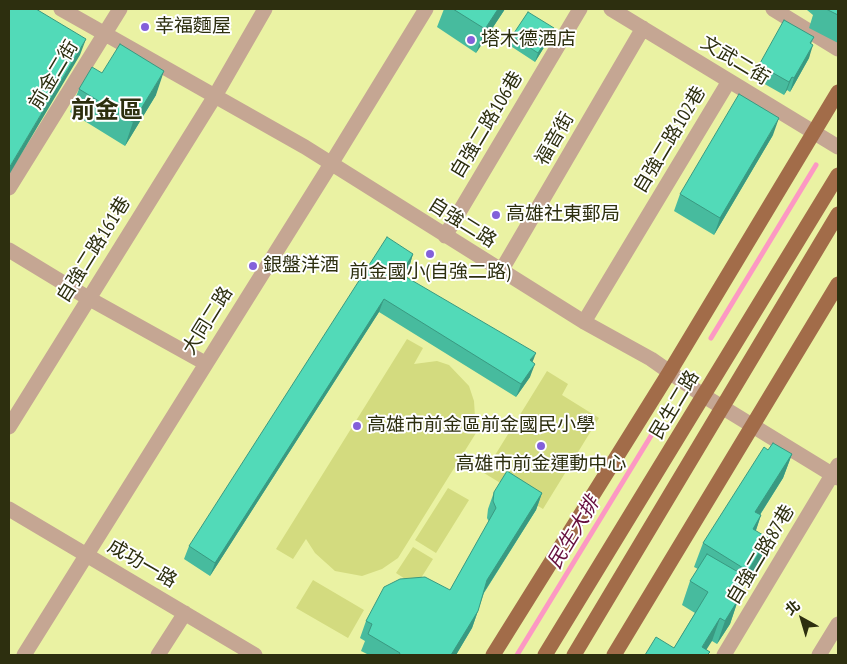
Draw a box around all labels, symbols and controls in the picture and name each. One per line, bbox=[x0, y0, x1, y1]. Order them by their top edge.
place label: 幸福麵屋 bbox=[155, 16, 231, 38]
marker: 幸福麵屋 bbox=[139, 21, 151, 33]
place label: 塔木德酒店 bbox=[481, 29, 576, 51]
street label: 文武二街 bbox=[697, 32, 773, 90]
marker: 塔木德酒店 bbox=[465, 34, 477, 46]
street label: 前金二街 bbox=[25, 37, 83, 113]
street label: 自強二路106巷 bbox=[446, 67, 528, 183]
street label: 自強二路102巷 bbox=[629, 82, 711, 198]
district label: 前金區 bbox=[71, 97, 143, 125]
street label: 福音街 bbox=[531, 109, 579, 169]
street label: 自強二路161巷 bbox=[52, 193, 136, 307]
street label: 自強二路 bbox=[424, 193, 500, 253]
place label: 高雄社東郵局 bbox=[506, 204, 620, 226]
marker: 高雄社東郵局 bbox=[490, 209, 502, 221]
marker: 前金國小(自強二路) bbox=[424, 248, 436, 260]
place label: 銀盤洋酒 bbox=[263, 255, 339, 277]
marker: 銀盤洋酒 bbox=[247, 260, 259, 272]
place label: 前金國小(自強二路) bbox=[350, 262, 510, 284]
street label: 大同二路 bbox=[178, 283, 238, 359]
street label: 民生二路 bbox=[646, 367, 704, 443]
place label: 高雄市前金區前金國民小學 bbox=[367, 415, 595, 437]
marker: 高雄市前金區前金國民小學 bbox=[351, 420, 363, 432]
marker: 高雄市前金運動中心 bbox=[535, 440, 547, 452]
place label: 高雄市前金運動中心 bbox=[456, 454, 626, 476]
water label: 民生大排 bbox=[543, 493, 605, 573]
street label: 自強二路87巷 bbox=[722, 501, 800, 609]
street label: 成功一路 bbox=[103, 535, 181, 593]
north arrow bbox=[777, 594, 827, 644]
text: 北 bbox=[781, 596, 804, 619]

